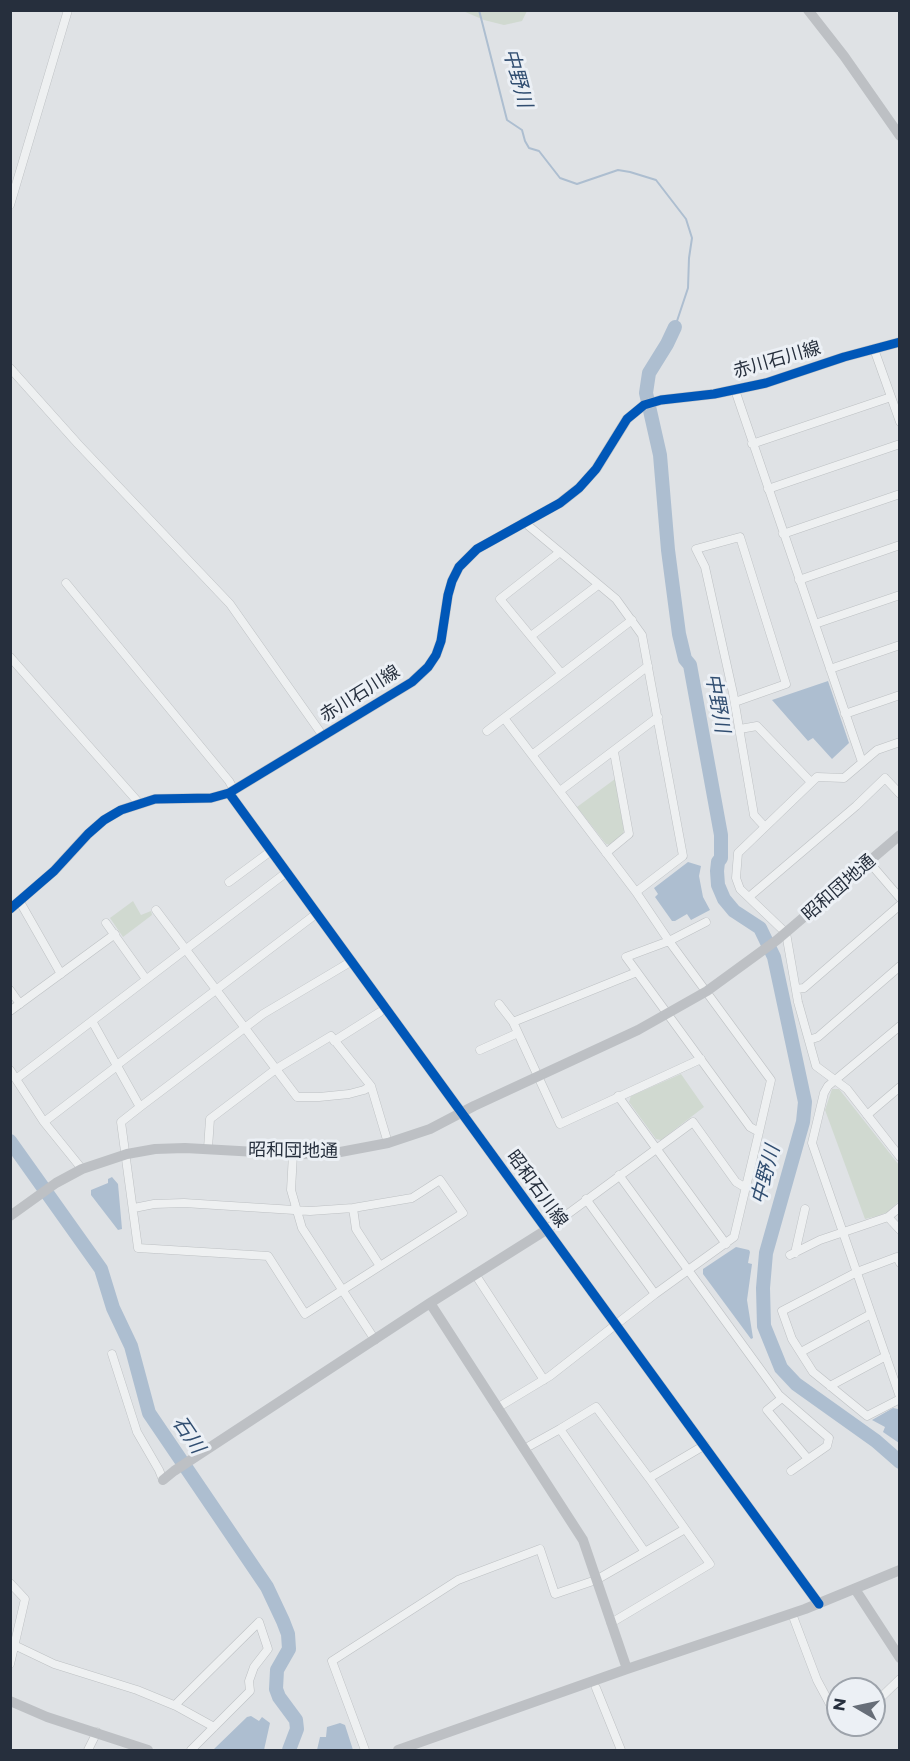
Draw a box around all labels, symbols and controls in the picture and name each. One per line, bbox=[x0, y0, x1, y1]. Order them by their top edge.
water label: 中野川 bbox=[498, 46, 536, 110]
street label: 赤川石川線 bbox=[731, 337, 823, 383]
street label: 赤川石川線 bbox=[316, 661, 404, 727]
water label: 中野川 bbox=[700, 671, 734, 735]
street label: 昭和団地通 bbox=[798, 850, 880, 926]
street label: 昭和団地通 bbox=[248, 1139, 338, 1163]
water label: 中野川 bbox=[747, 1143, 785, 1207]
street label: 昭和石川線 bbox=[502, 1146, 572, 1232]
water label: 石川 bbox=[167, 1412, 209, 1458]
north arrow bbox=[826, 1677, 886, 1737]
text: N bbox=[829, 1697, 850, 1712]

